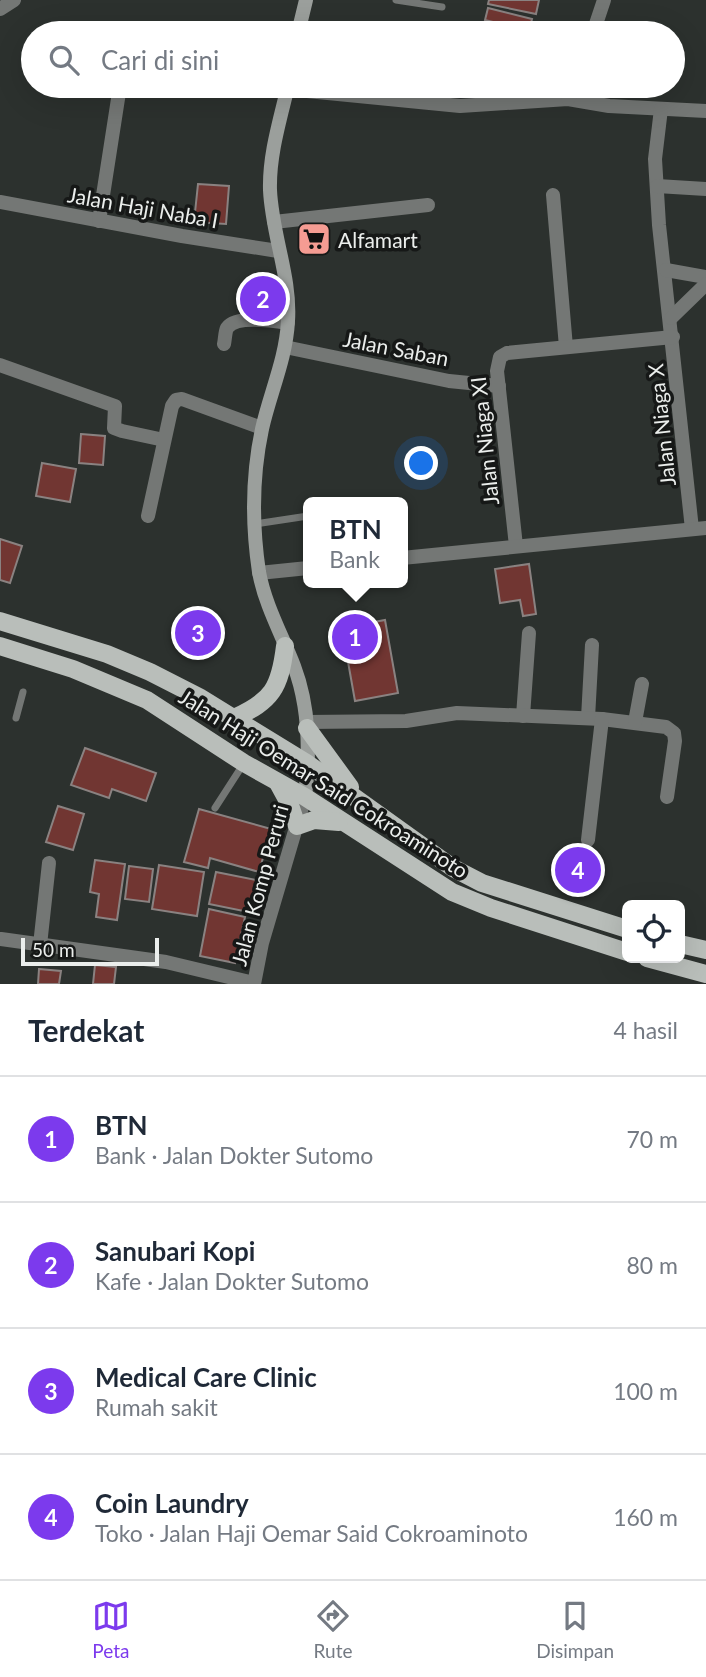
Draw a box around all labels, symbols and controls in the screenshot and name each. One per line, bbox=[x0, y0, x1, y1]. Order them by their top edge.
search box bbox=[21, 21, 685, 98]
icon: search bbox=[45, 41, 83, 79]
text: Cari di sini bbox=[101, 44, 219, 76]
street label: Jalan Haji Naba I bbox=[66, 181, 220, 233]
supermarket icon: Alfamart bbox=[295, 220, 333, 258]
place label: Alfamart bbox=[338, 227, 418, 252]
pin: 2 bbox=[240, 273, 286, 325]
street label: Jalan Saban bbox=[341, 326, 451, 370]
street label: Jalan Niaga X bbox=[642, 362, 680, 488]
street label: Jalan Niaga XI bbox=[465, 376, 503, 506]
your location bbox=[404, 446, 438, 480]
popup bbox=[303, 497, 408, 588]
text: BTN bbox=[329, 513, 382, 545]
text: Bank bbox=[329, 545, 380, 573]
pin: 3 bbox=[175, 607, 221, 659]
pin: 1 bbox=[332, 611, 378, 663]
street label: Jalan Haji Oemar Said Cokroaminoto bbox=[175, 683, 473, 883]
street label: Jalan Komp Peruri bbox=[225, 802, 293, 968]
pin: 4 bbox=[555, 844, 601, 896]
map controls bbox=[622, 900, 685, 963]
button: locate bbox=[622, 900, 685, 963]
scale bar bbox=[21, 935, 159, 967]
text: 50 m bbox=[32, 938, 75, 961]
text: Terdekat bbox=[28, 1012, 144, 1048]
text: 4 hasil bbox=[614, 1016, 678, 1044]
text: BTN bbox=[95, 1109, 148, 1141]
text: 1 bbox=[44, 1125, 58, 1153]
text: 70 m bbox=[627, 1125, 678, 1153]
text: Bank · Jalan Dokter Sutomo bbox=[95, 1141, 373, 1169]
text: Sanubari Kopi bbox=[95, 1235, 255, 1267]
text: 2 bbox=[44, 1251, 58, 1279]
text: 80 m bbox=[627, 1251, 678, 1279]
text: Kafe · Jalan Dokter Sutomo bbox=[95, 1267, 369, 1295]
text: Medical Care Clinic bbox=[95, 1361, 317, 1393]
text: 3 bbox=[44, 1377, 58, 1405]
text: 100 m bbox=[613, 1377, 678, 1405]
text: Rumah sakit bbox=[95, 1393, 218, 1421]
text: Coin Laundry bbox=[95, 1487, 249, 1519]
text: 4 bbox=[44, 1503, 58, 1531]
text: 160 m bbox=[613, 1503, 678, 1531]
text: Toko · Jalan Haji Oemar Said Cokroaminoto bbox=[95, 1519, 528, 1547]
tab: Peta bbox=[92, 1597, 130, 1662]
tab: Rute bbox=[314, 1597, 352, 1662]
tab: Disimpan bbox=[536, 1597, 614, 1662]

